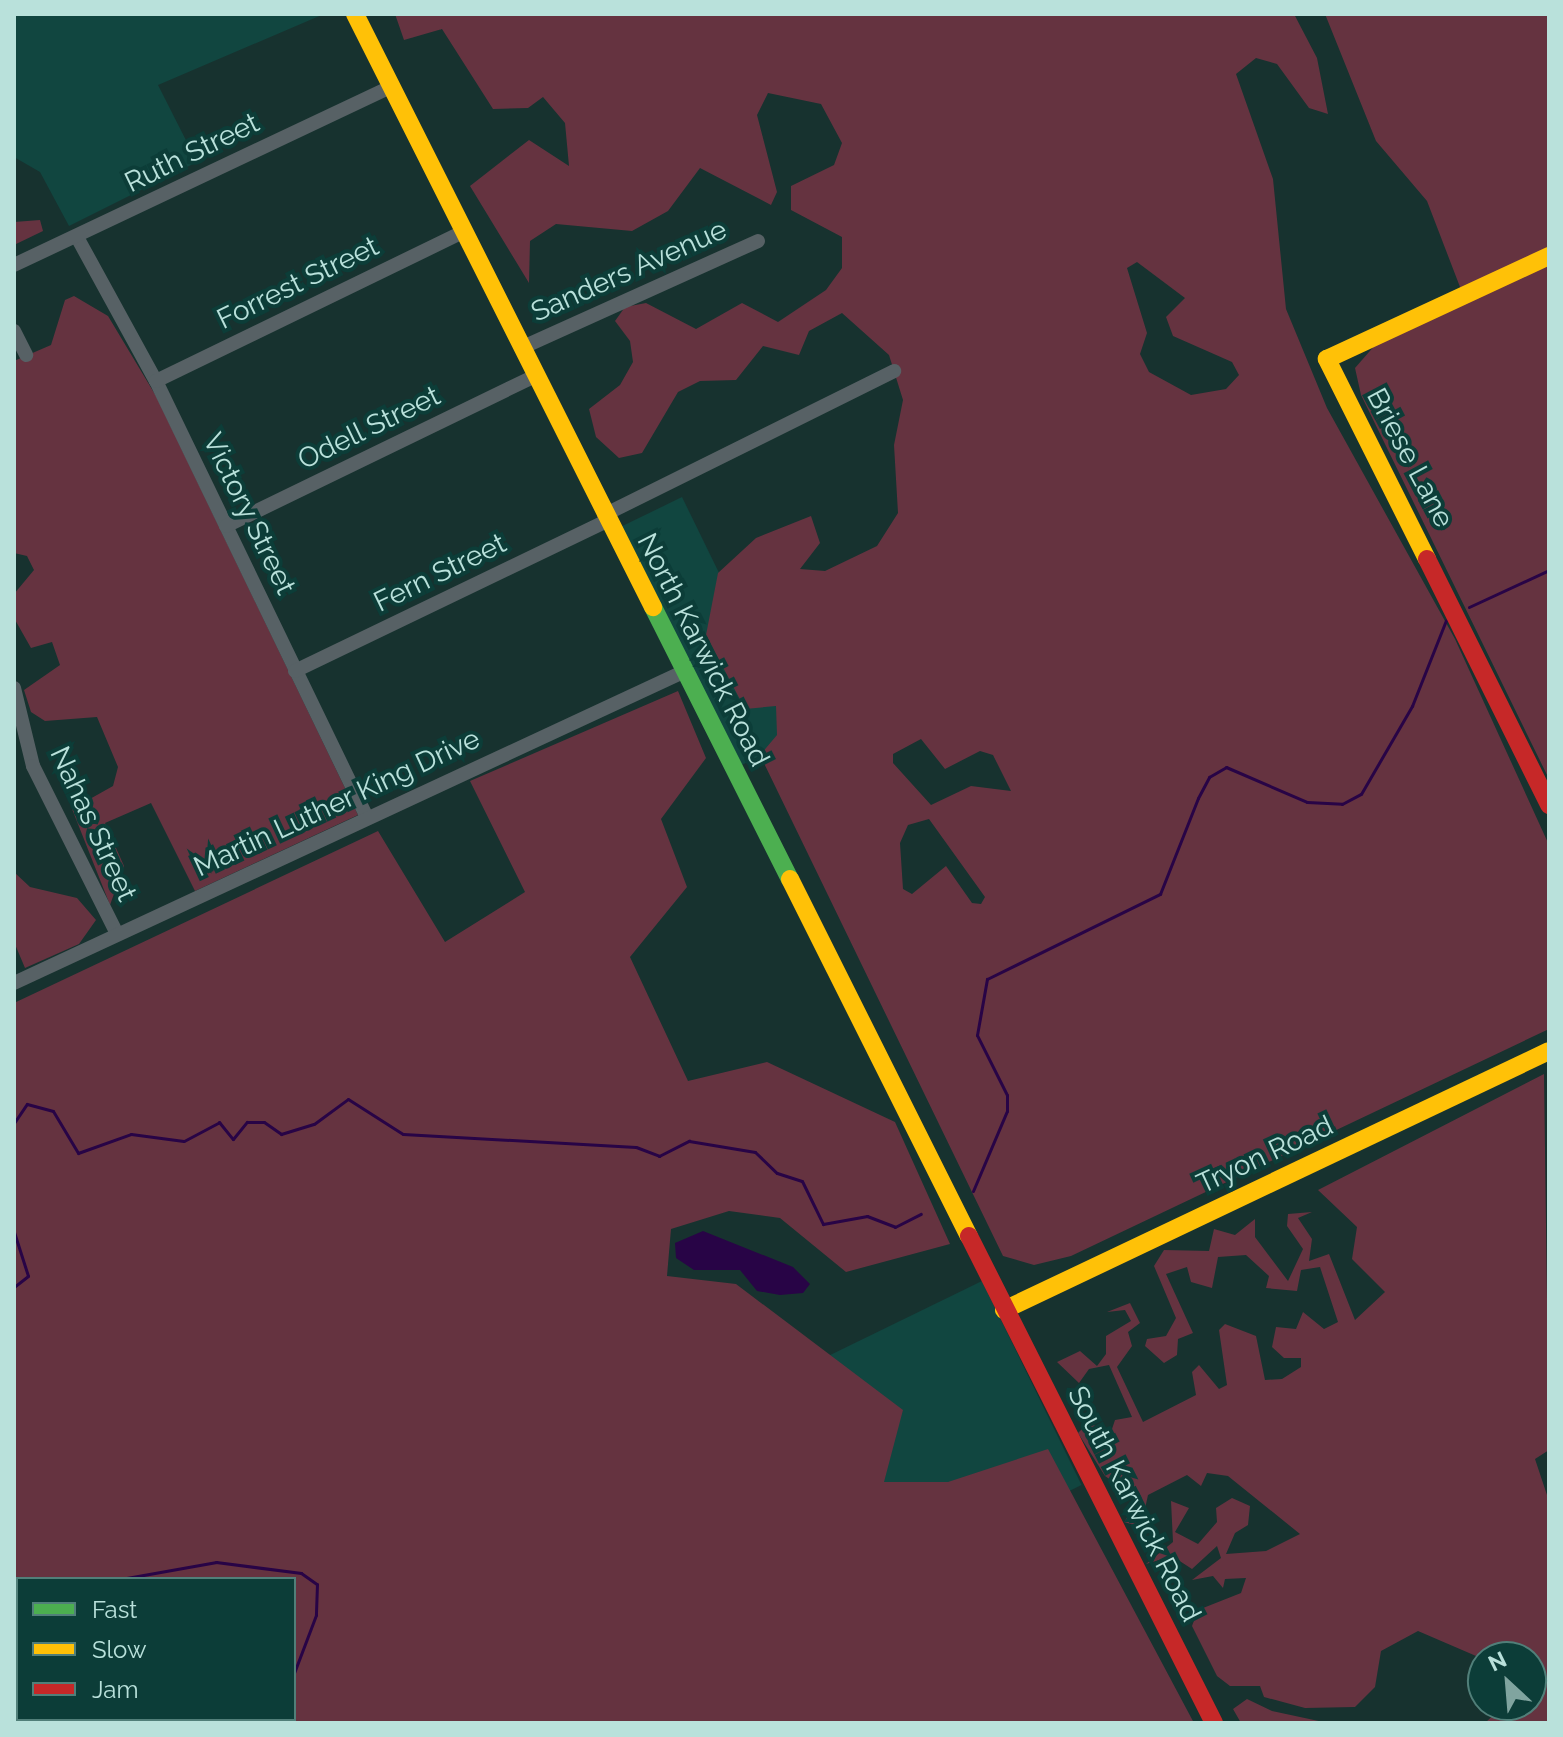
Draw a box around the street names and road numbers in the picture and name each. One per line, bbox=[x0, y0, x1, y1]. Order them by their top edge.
street label: Ruth Street bbox=[119, 106, 265, 200]
street label: Sanders Avenue bbox=[526, 213, 732, 329]
street label: Forrest Street bbox=[212, 229, 384, 337]
street label: Odell Street bbox=[292, 379, 446, 477]
street label: Briese Lane bbox=[1359, 383, 1461, 533]
street label: Victory Street bbox=[195, 428, 303, 600]
street label: Fern Street bbox=[368, 527, 512, 619]
street label: North Karwick Road bbox=[630, 528, 776, 772]
street label: Martin Luther King Drive bbox=[188, 722, 486, 884]
street label: Nahas Street bbox=[43, 741, 143, 907]
street label: Tryon Road bbox=[1192, 1109, 1338, 1201]
street label: South Karwick Road bbox=[1060, 1381, 1208, 1627]

